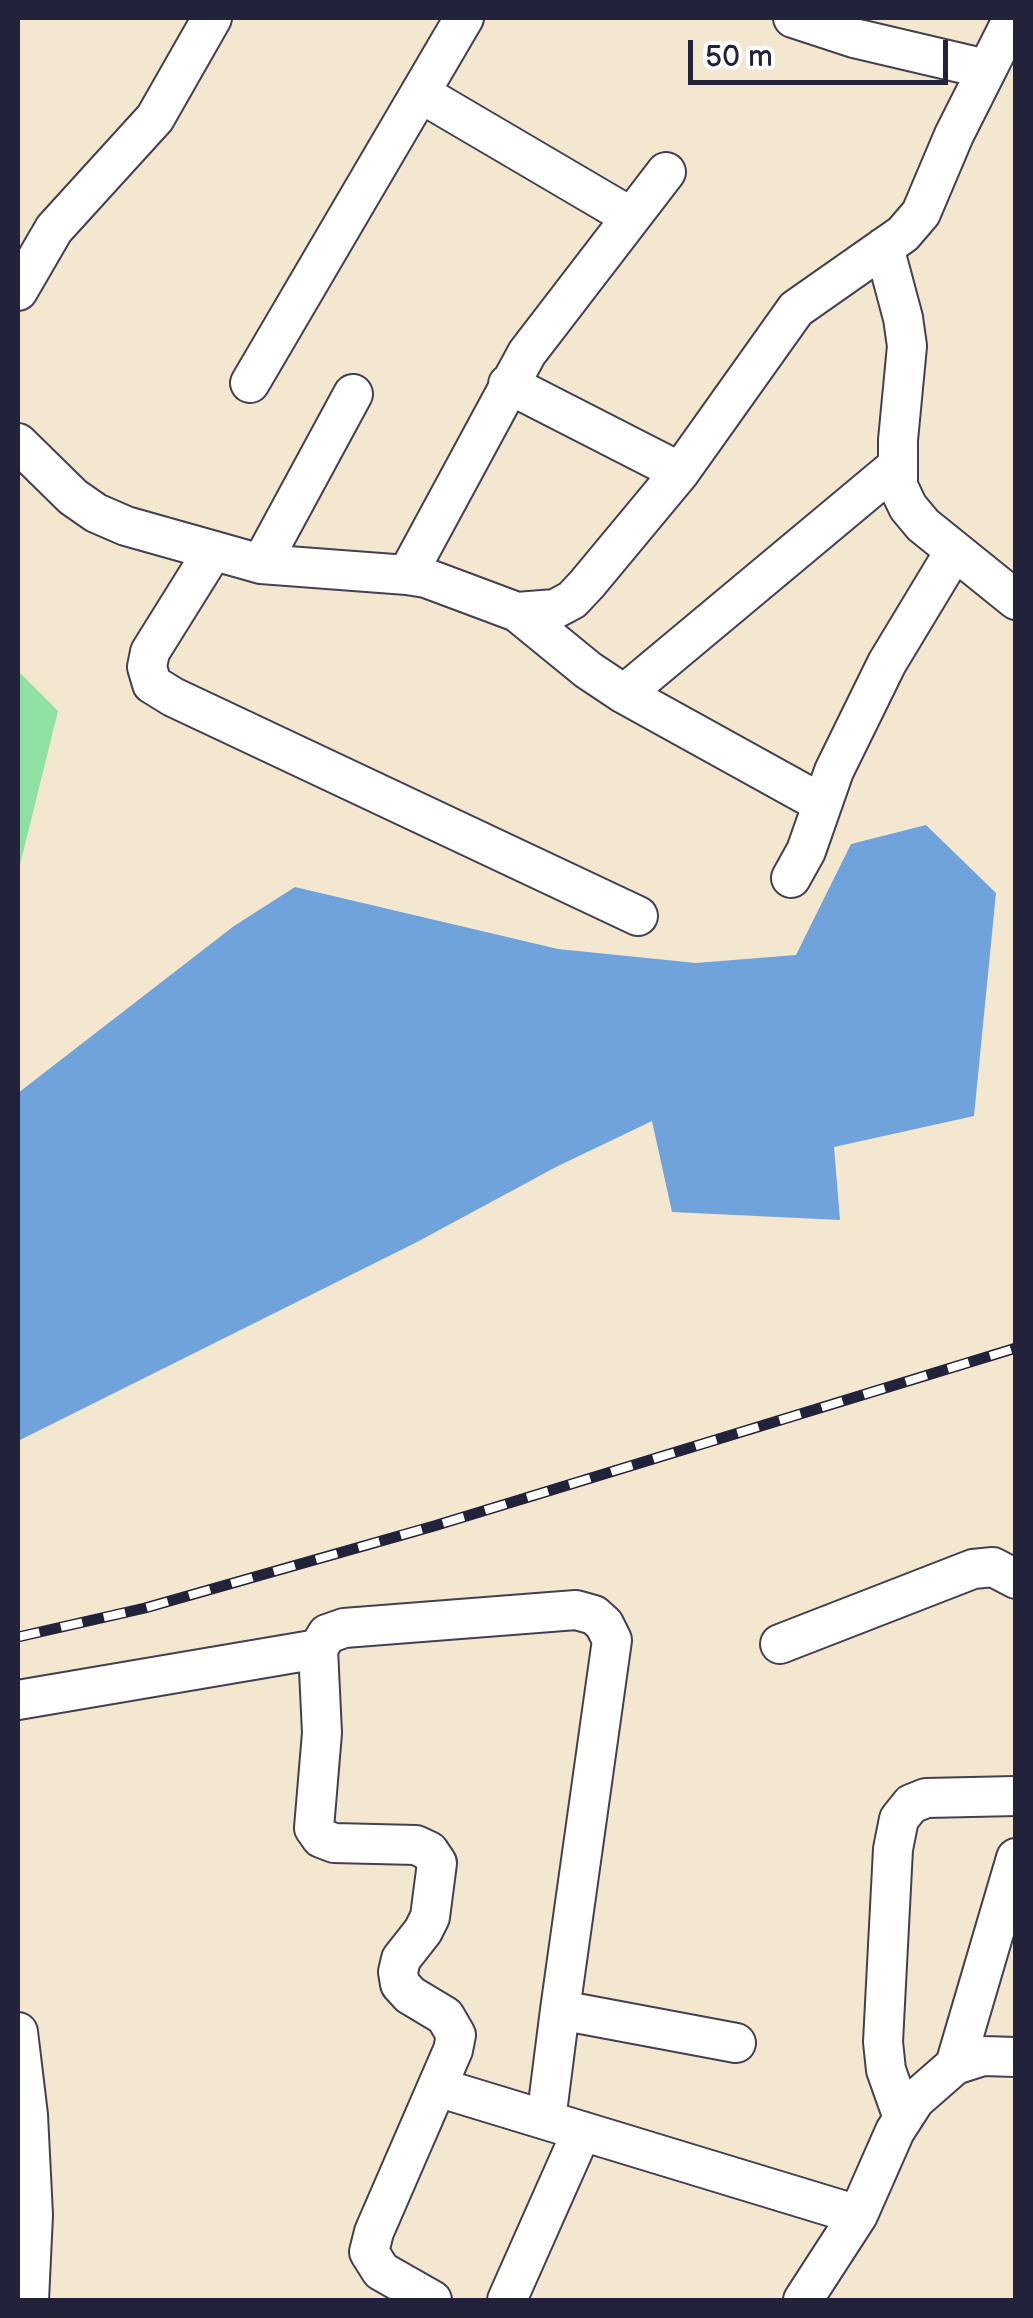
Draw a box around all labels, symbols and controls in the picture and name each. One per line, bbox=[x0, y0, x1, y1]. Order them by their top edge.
scale bar bbox=[693, 20, 953, 82]
text: 50 m bbox=[705, 39, 773, 75]

